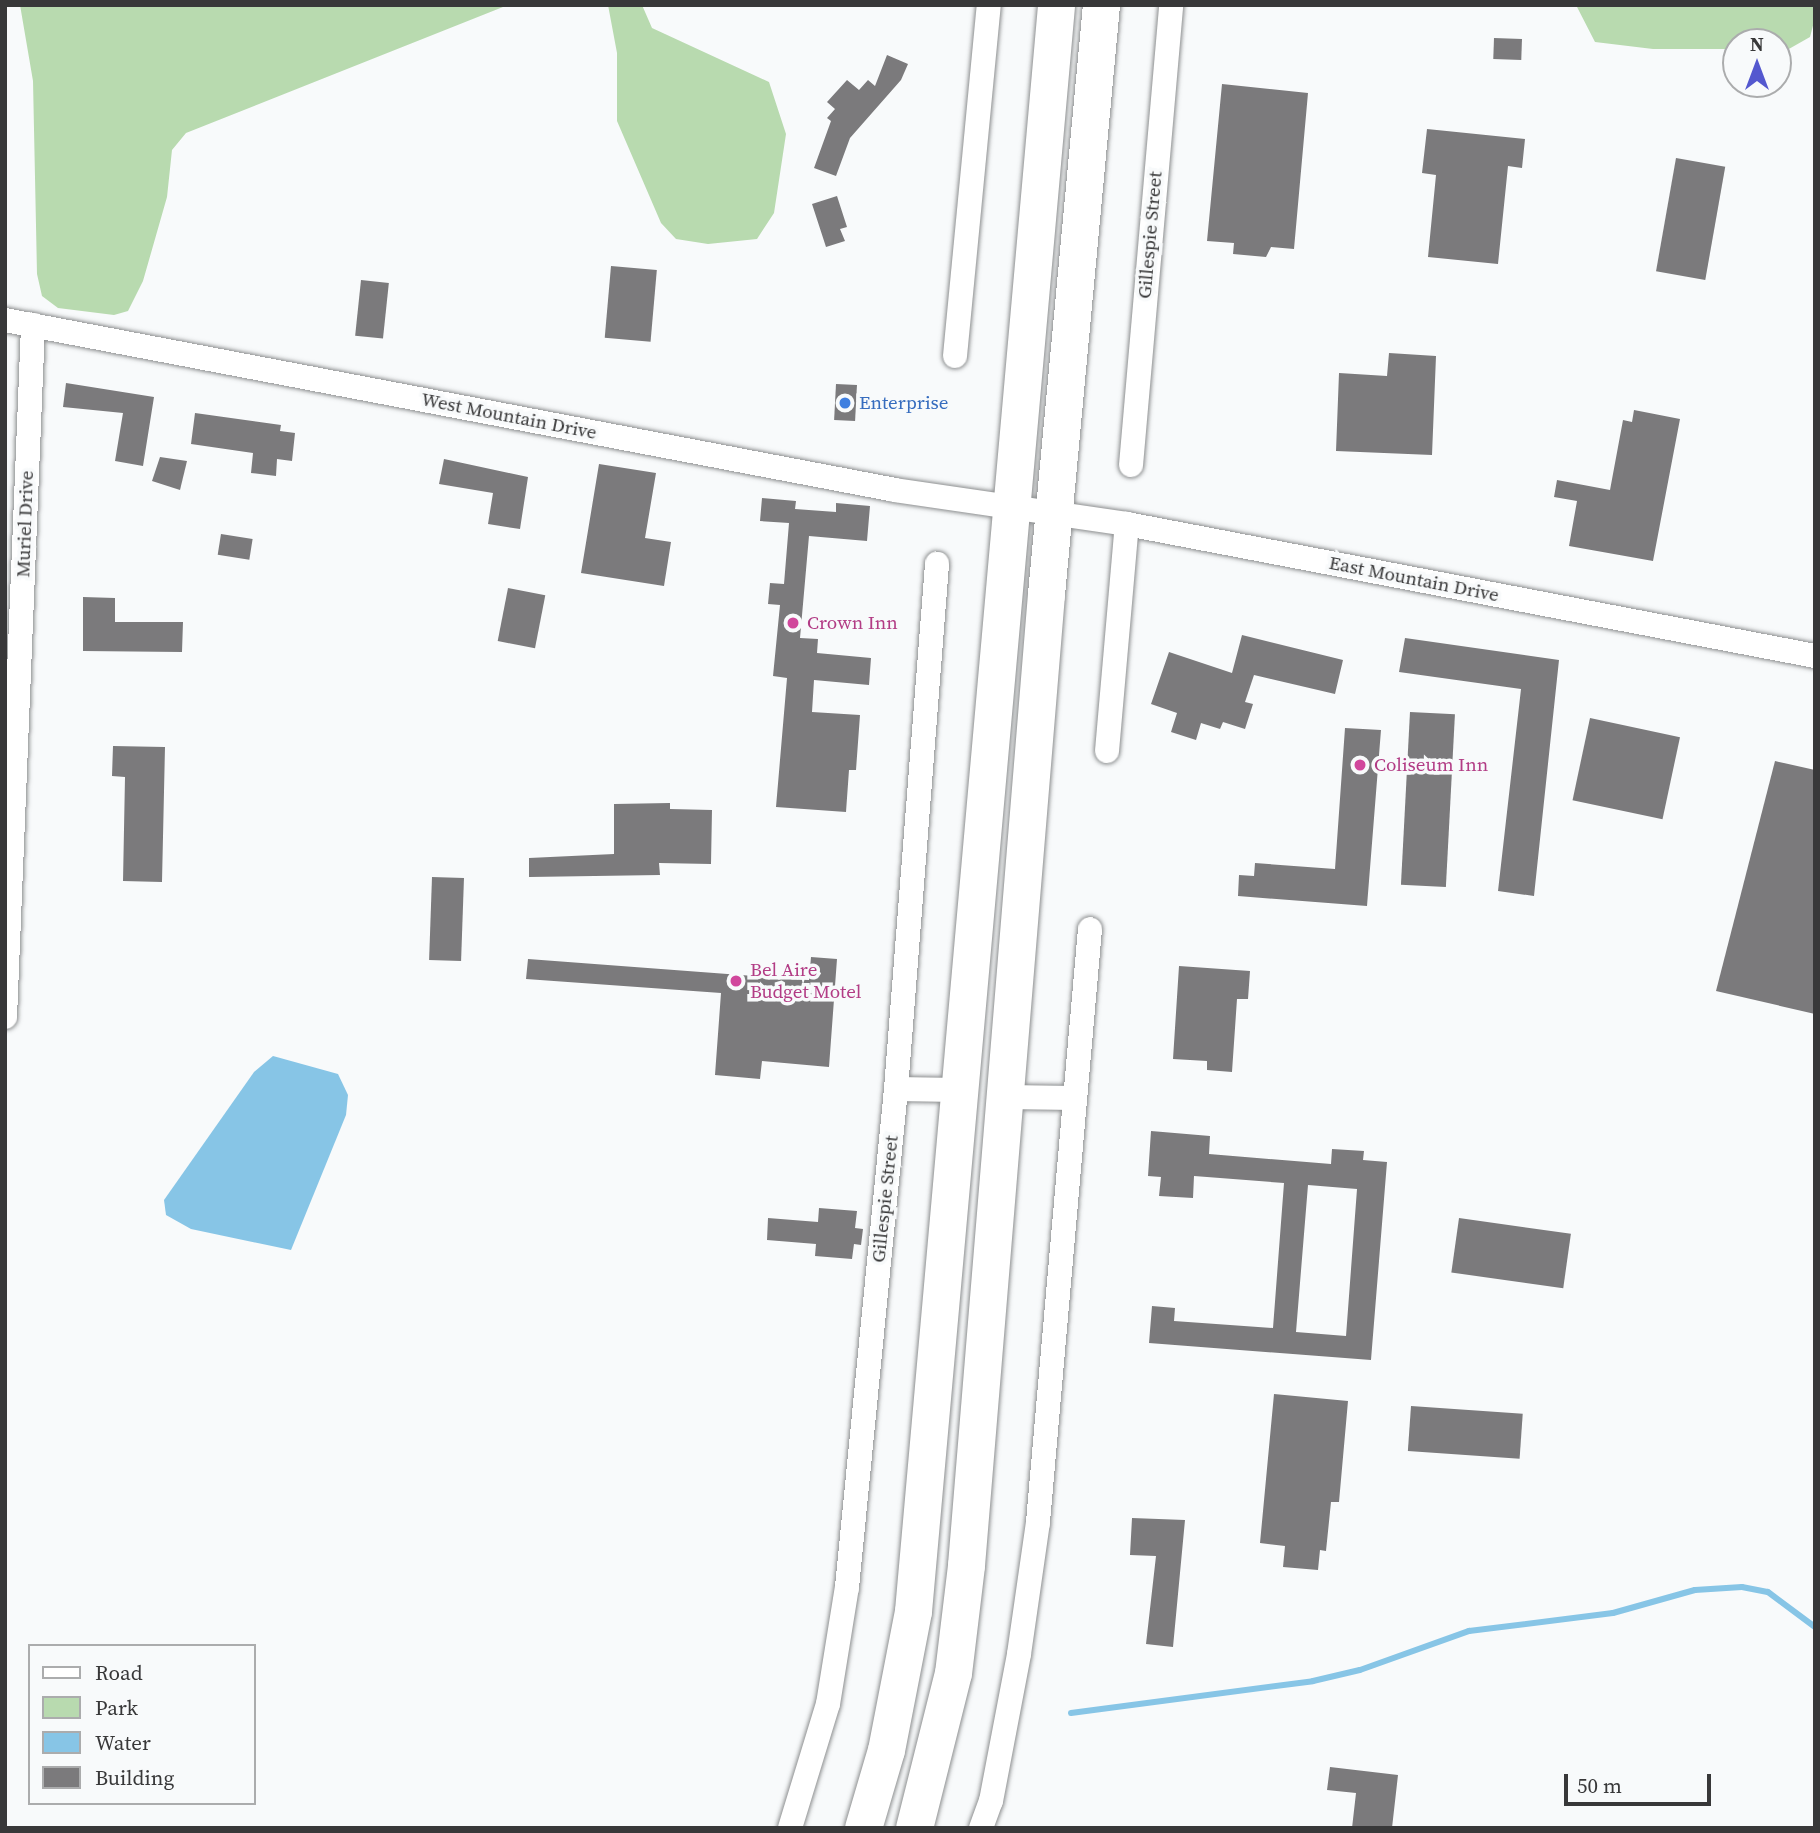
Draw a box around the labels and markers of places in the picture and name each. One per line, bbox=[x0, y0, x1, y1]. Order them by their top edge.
place label: Enterprise bbox=[859, 392, 948, 414]
marker: Enterprise bbox=[837, 395, 853, 411]
place label: Crown Inn bbox=[807, 612, 898, 634]
marker: Crown Inn bbox=[785, 615, 801, 631]
place label: Coliseum Inn bbox=[1374, 754, 1488, 776]
marker: Coliseum Inn bbox=[1352, 757, 1368, 773]
place label: Bel Aire Budget Motel bbox=[750, 959, 861, 1003]
marker: Bel Aire Budget Motel bbox=[728, 973, 744, 989]

